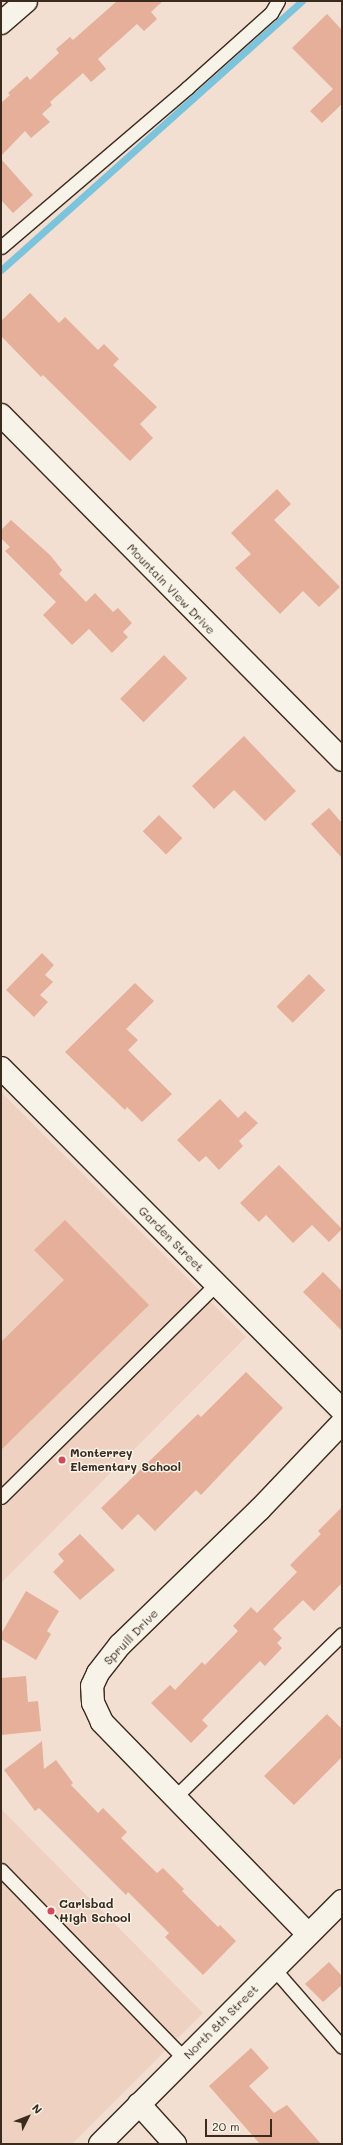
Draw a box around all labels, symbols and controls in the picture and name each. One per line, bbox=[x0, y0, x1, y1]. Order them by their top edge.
street label: Mountain View Drive bbox=[124, 541, 218, 637]
street label: Garden Street bbox=[135, 1203, 207, 1275]
place label: Monterrey Elementary School bbox=[70, 1446, 181, 1474]
marker: Monterrey Elementary School bbox=[57, 1455, 67, 1465]
street label: Spruill Drive bbox=[101, 1606, 161, 1668]
place label: Carlsbad High School bbox=[59, 1897, 131, 1925]
marker: Carlsbad High School bbox=[46, 1906, 56, 1916]
street label: North 8th Street bbox=[181, 1982, 261, 2062]
north arrow bbox=[8, 2097, 48, 2137]
text: N bbox=[29, 2101, 46, 2117]
scale bar bbox=[207, 2111, 274, 2137]
text: 20 m bbox=[212, 2118, 240, 2134]

